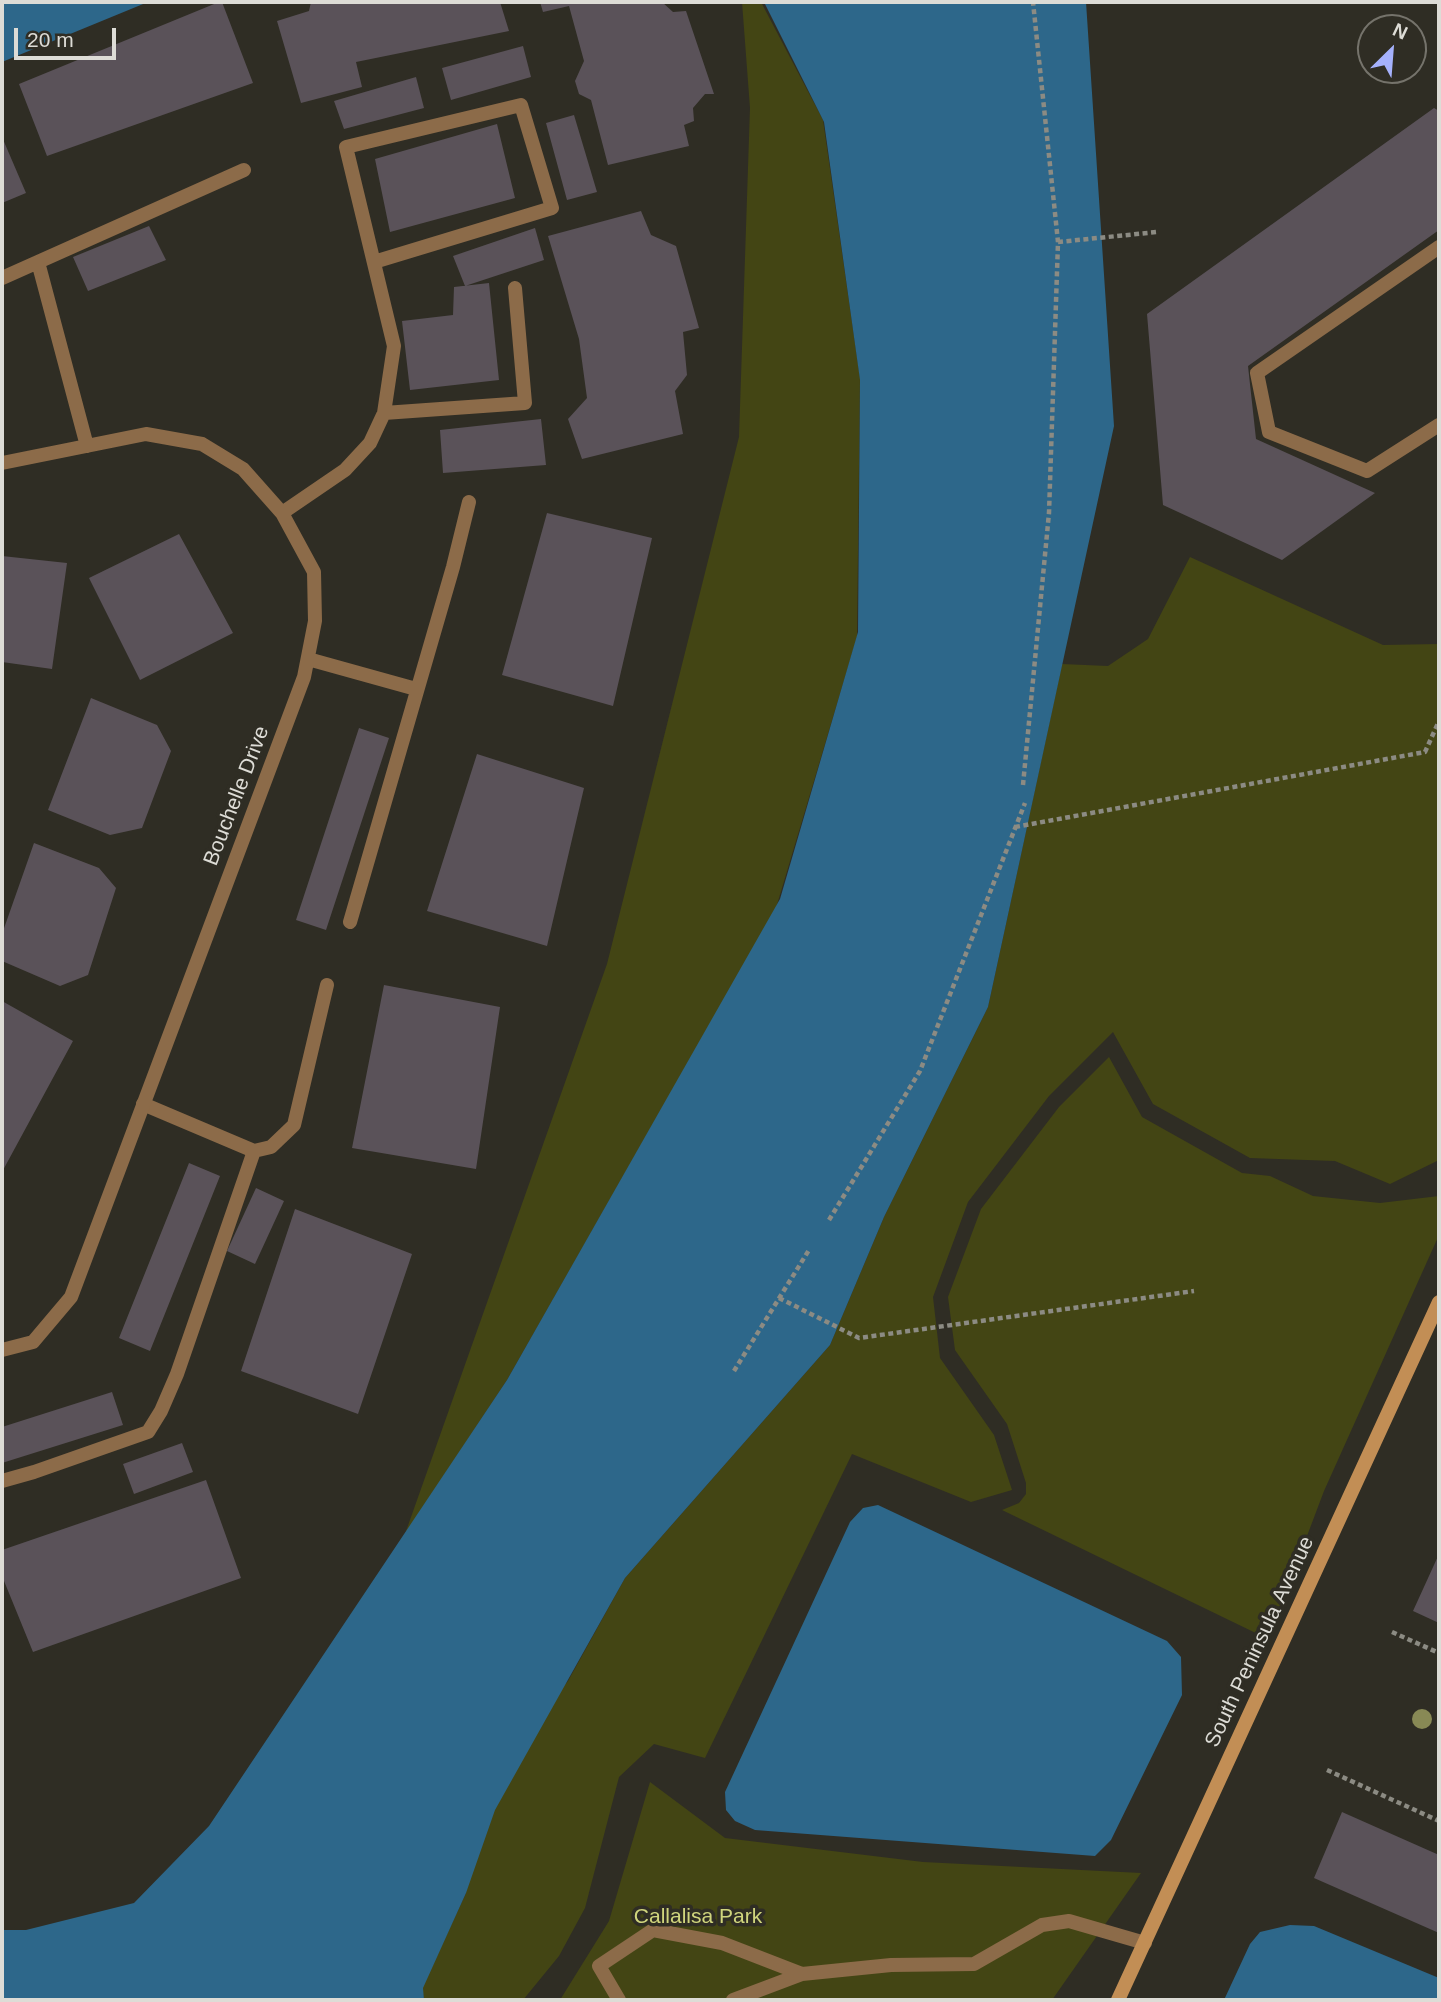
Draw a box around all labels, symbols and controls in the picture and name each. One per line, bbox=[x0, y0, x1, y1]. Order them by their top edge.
scale bar bbox=[18, 14, 119, 58]
north arrow bbox=[1357, 14, 1427, 84]
text: N bbox=[1390, 19, 1411, 44]
text: 20 m bbox=[27, 28, 74, 51]
street label: Bouchelle Drive bbox=[199, 723, 275, 869]
street label: South Peninsula Avenue bbox=[1200, 1533, 1320, 1751]
park label: Callalisa Park bbox=[634, 1904, 762, 1930]

